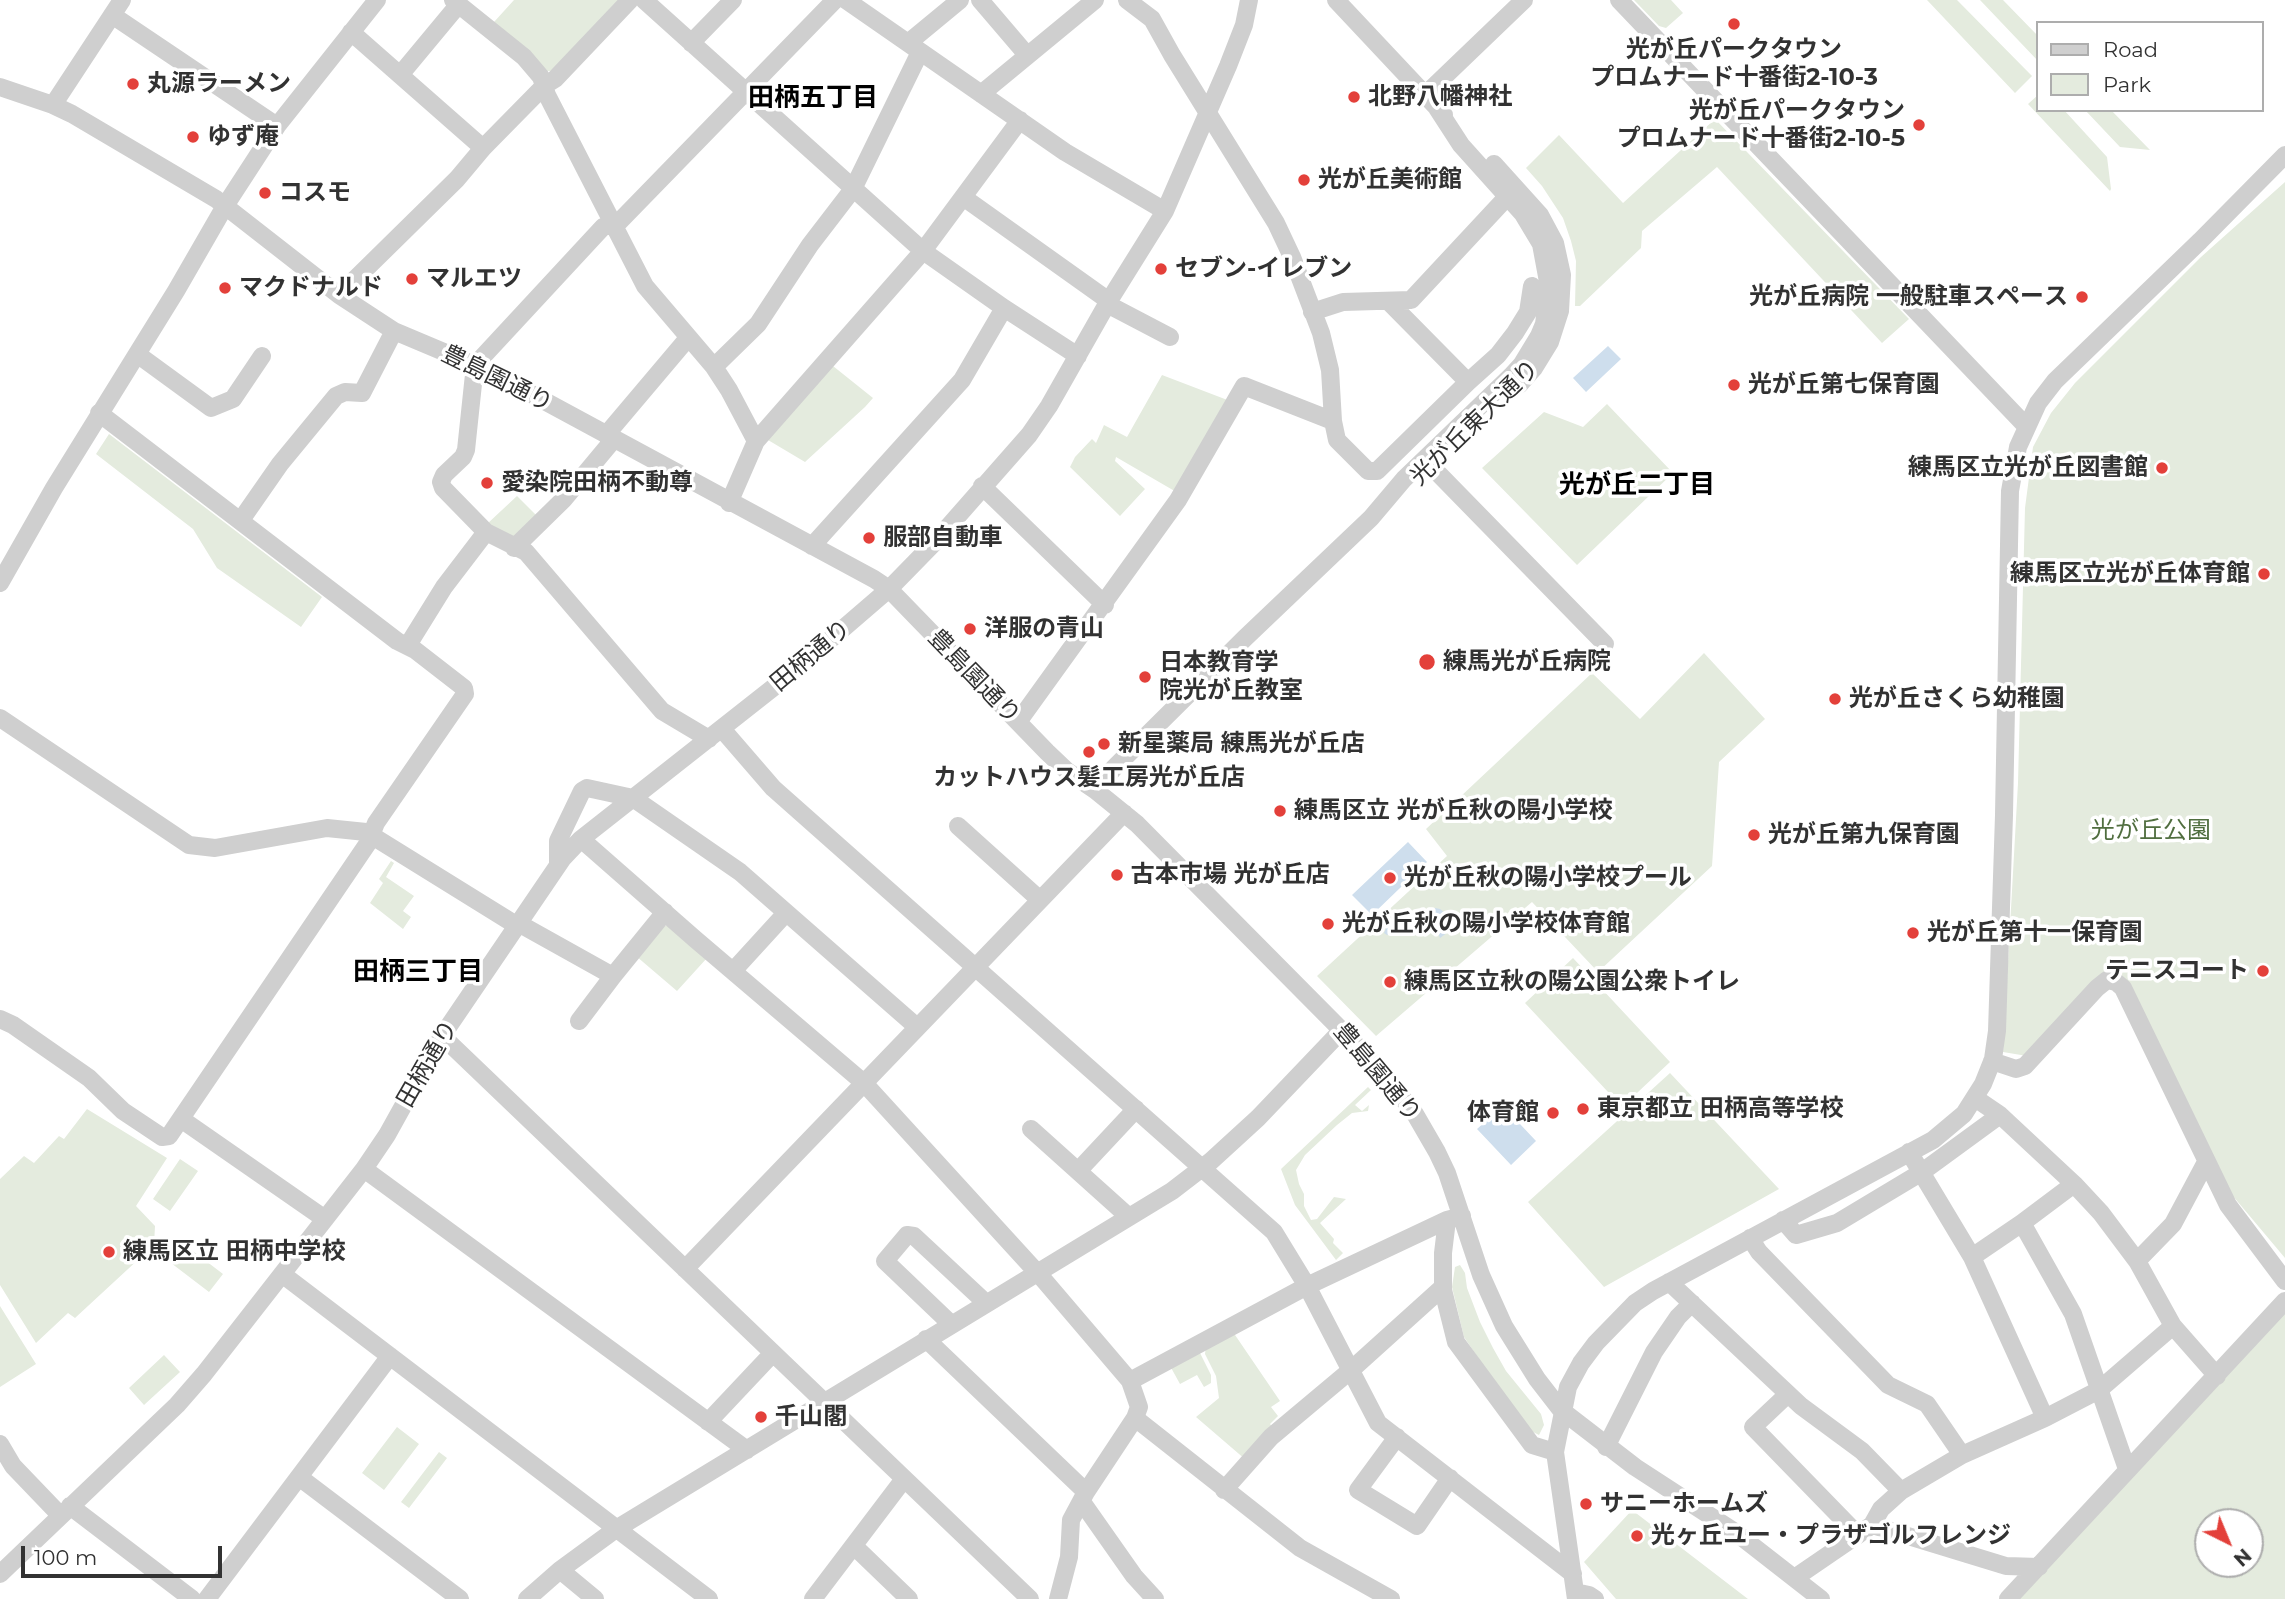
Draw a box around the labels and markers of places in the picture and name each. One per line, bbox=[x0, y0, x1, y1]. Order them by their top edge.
marker: 光が丘パークタウン プロムナード十番街2-10-3 bbox=[1726, 16, 1742, 32]
place label: 光が丘パークタウン プロムナード十番街2-10-3 bbox=[1590, 36, 1878, 92]
place label: 丸源ラーメン bbox=[147, 70, 291, 98]
marker: 丸源ラーメン bbox=[125, 76, 141, 92]
place label: 北野八幡神社 bbox=[1368, 83, 1512, 111]
marker: 北野八幡神社 bbox=[1346, 89, 1362, 105]
place label: 光が丘パークタウン プロムナード十番街2-10-5 bbox=[1617, 97, 1905, 153]
marker: 光が丘パークタウン プロムナード十番街2-10-5 bbox=[1911, 117, 1927, 133]
place label: ゆず庵 bbox=[207, 123, 279, 151]
marker: ゆず庵 bbox=[185, 129, 201, 145]
place label: 光が丘美術館 bbox=[1318, 166, 1462, 194]
marker: 光が丘美術館 bbox=[1296, 172, 1312, 188]
place label: コスモ bbox=[279, 179, 351, 207]
marker: コスモ bbox=[257, 185, 273, 201]
place label: セブン-イレブン bbox=[1175, 255, 1352, 283]
marker: セブン-イレブン bbox=[1153, 261, 1169, 277]
place label: マルエツ bbox=[426, 265, 522, 293]
marker: マルエツ bbox=[404, 271, 420, 287]
place label: マクドナルド bbox=[239, 274, 383, 302]
marker: マクドナルド bbox=[217, 280, 233, 296]
place label: 光が丘病院 一般駐車スペース bbox=[1749, 283, 2068, 311]
marker: 光が丘病院 一般駐車スペース bbox=[2074, 289, 2090, 305]
place label: 光が丘第七保育園 bbox=[1748, 371, 1940, 399]
marker: 光が丘第七保育園 bbox=[1726, 377, 1742, 393]
place label: 練馬区立光が丘図書館 bbox=[1908, 454, 2148, 482]
marker: 練馬区立光が丘図書館 bbox=[2154, 460, 2170, 476]
place label: 愛染院田柄不動尊 bbox=[501, 469, 693, 497]
marker: 愛染院田柄不動尊 bbox=[479, 475, 495, 491]
place label: 服部自動車 bbox=[883, 524, 1003, 552]
marker: 服部自動車 bbox=[861, 530, 877, 546]
place label: 練馬区立光が丘体育館 bbox=[2010, 560, 2250, 588]
marker: 練馬区立光が丘体育館 bbox=[2256, 566, 2272, 582]
place label: 洋服の青山 bbox=[984, 615, 1104, 643]
marker: 洋服の青山 bbox=[962, 621, 978, 637]
place label: 練馬光が丘病院 bbox=[1443, 648, 1611, 676]
place label: 日本教育学 院光が丘教室 bbox=[1159, 649, 1303, 705]
marker: 練馬光が丘病院 bbox=[1417, 652, 1437, 672]
marker: 日本教育学 院光が丘教室 bbox=[1137, 669, 1153, 685]
place label: 光が丘さくら幼稚園 bbox=[1849, 685, 2065, 713]
marker: 光が丘さくら幼稚園 bbox=[1827, 691, 1843, 707]
place label: 新星薬局 練馬光が丘店 bbox=[1118, 730, 1365, 758]
marker: 新星薬局 練馬光が丘店 bbox=[1096, 736, 1112, 752]
marker: カットハウス髪工房光が丘店 bbox=[1081, 744, 1097, 760]
place label: カットハウス髪工房光が丘店 bbox=[933, 764, 1245, 792]
place label: 練馬区立 光が丘秋の陽小学校 bbox=[1294, 797, 1613, 825]
marker: 練馬区立 光が丘秋の陽小学校 bbox=[1272, 803, 1288, 819]
place label: 光が丘第九保育園 bbox=[1768, 821, 1960, 849]
marker: 光が丘第九保育園 bbox=[1746, 827, 1762, 843]
place label: 古本市場 光が丘店 bbox=[1131, 861, 1330, 889]
place label: 光が丘秋の陽小学校プール bbox=[1404, 864, 1692, 892]
marker: 古本市場 光が丘店 bbox=[1109, 867, 1125, 883]
marker: 光が丘秋の陽小学校プール bbox=[1382, 870, 1398, 886]
place label: 光が丘秋の陽小学校体育館 bbox=[1342, 910, 1630, 938]
marker: 光が丘秋の陽小学校体育館 bbox=[1320, 916, 1336, 932]
place label: 光が丘第十一保育園 bbox=[1927, 919, 2143, 947]
marker: 光が丘第十一保育園 bbox=[1905, 925, 1921, 941]
place label: テニスコート bbox=[2105, 957, 2249, 985]
marker: テニスコート bbox=[2255, 963, 2271, 979]
place label: 練馬区立秋の陽公園公衆トイレ bbox=[1404, 968, 1740, 996]
marker: 練馬区立秋の陽公園公衆トイレ bbox=[1382, 974, 1398, 990]
place label: 東京都立 田柄高等学校 bbox=[1597, 1095, 1844, 1123]
place label: 体育館 bbox=[1467, 1099, 1539, 1127]
marker: 東京都立 田柄高等学校 bbox=[1575, 1101, 1591, 1117]
marker: 体育館 bbox=[1545, 1105, 1561, 1121]
place label: 練馬区立 田柄中学校 bbox=[123, 1238, 346, 1266]
marker: 練馬区立 田柄中学校 bbox=[101, 1244, 117, 1260]
place label: 千山閣 bbox=[775, 1403, 847, 1431]
marker: 千山閣 bbox=[753, 1409, 769, 1425]
place label: サニーホームズ bbox=[1600, 1490, 1768, 1518]
marker: サニーホームズ bbox=[1578, 1496, 1594, 1512]
place label: 光ヶ丘ユー・プラザゴルフレンジ bbox=[1651, 1522, 2011, 1550]
marker: 光ヶ丘ユー・プラザゴルフレンジ bbox=[1629, 1528, 1645, 1544]

